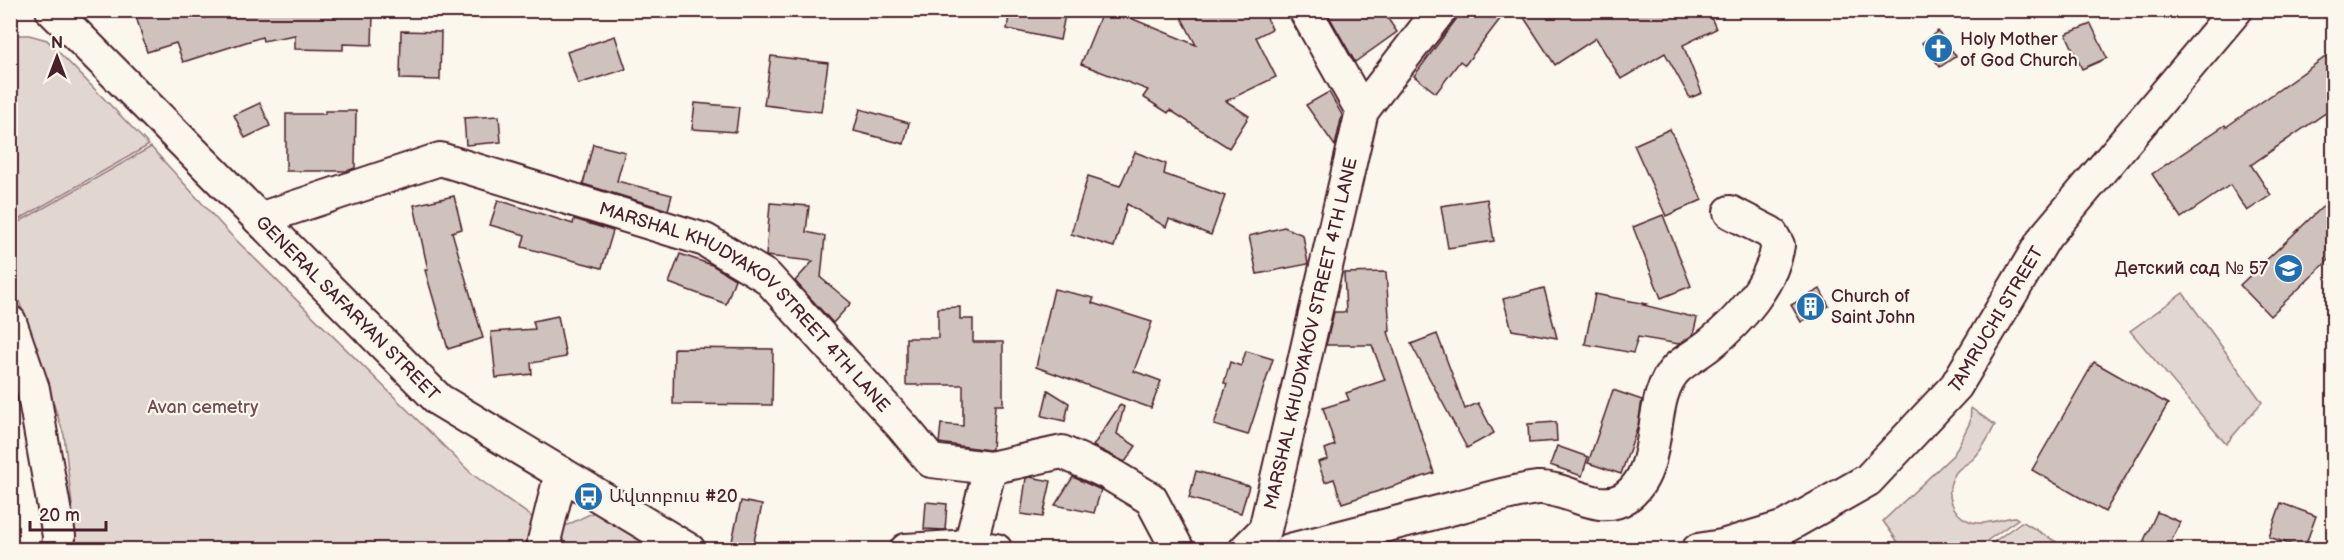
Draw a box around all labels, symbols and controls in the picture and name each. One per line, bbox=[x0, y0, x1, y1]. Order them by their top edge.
north arrow bbox=[27, 27, 87, 87]
place label: Holy Mother of God Church bbox=[1960, 29, 2078, 71]
church icon: Holy Mother of God Church bbox=[1923, 33, 1955, 65]
text: N bbox=[51, 34, 63, 53]
street label: MARSHAL KHUDYAKOV STREET 4TH LANE bbox=[1260, 155, 1362, 512]
street label: MARSHAL KHUDYAKOV STREET 4TH LANE bbox=[596, 198, 894, 417]
street label: GENERAL SAFARYAN STREET bbox=[251, 212, 444, 405]
street label: TAMRUCHI STREET bbox=[1945, 243, 2048, 398]
school or university icon: Детский сад № 57 bbox=[2273, 252, 2305, 284]
place label: Детский сад № 57 bbox=[2115, 258, 2268, 279]
place label: Church of Saint John bbox=[1831, 286, 1915, 328]
building icon: Church of Saint John bbox=[1794, 290, 1826, 322]
park label: Avan cemetry bbox=[147, 397, 259, 418]
bus stop icon: Ավտոբուս #20 bbox=[572, 480, 604, 512]
place label: Ավտոբուս #20 bbox=[609, 486, 738, 507]
scale bar bbox=[30, 494, 106, 532]
text: 20 m bbox=[39, 505, 80, 526]

